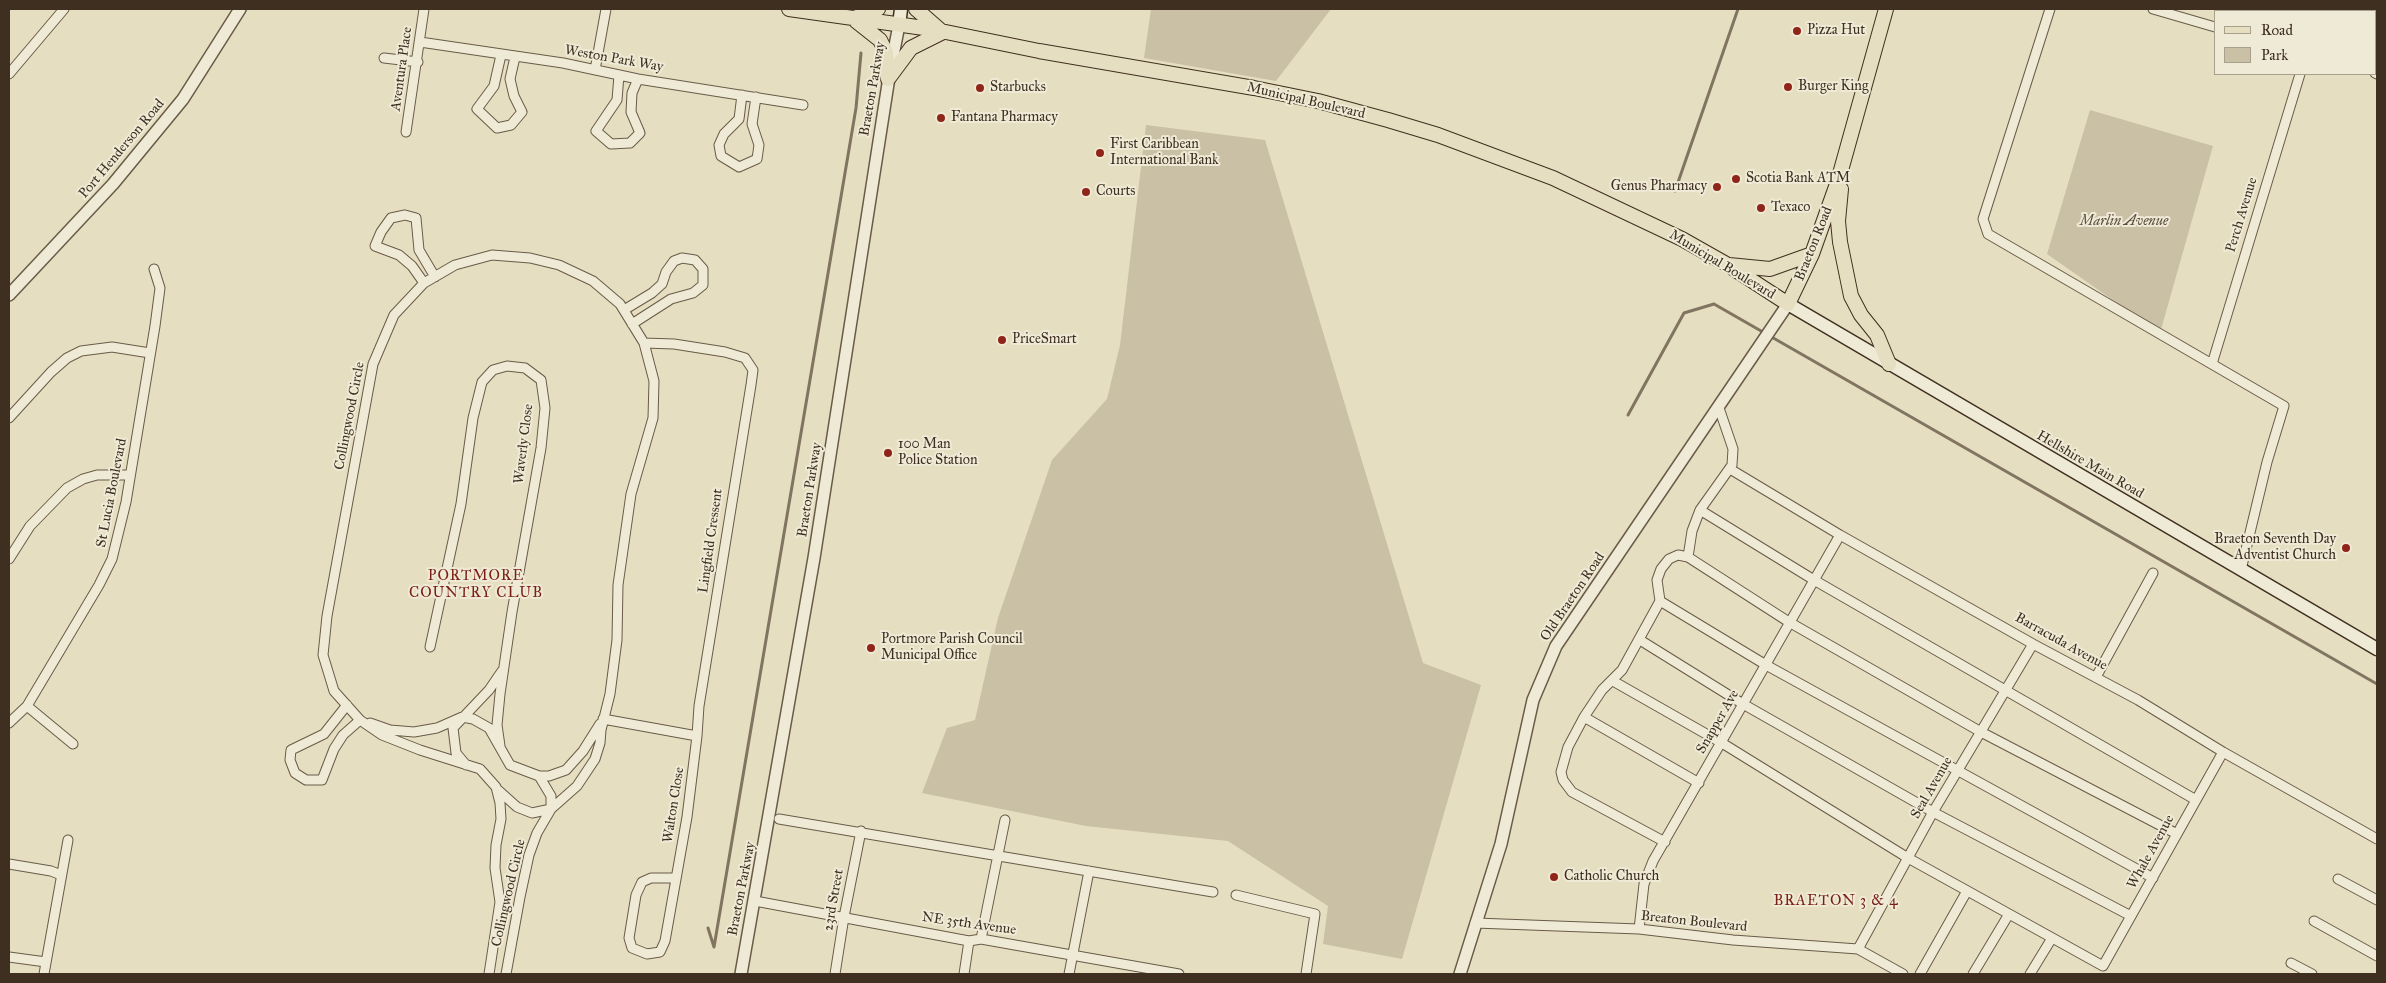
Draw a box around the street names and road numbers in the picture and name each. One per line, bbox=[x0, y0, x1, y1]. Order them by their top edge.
street label: Aventura Place bbox=[388, 26, 416, 112]
street label: Braeton Parkway bbox=[856, 40, 890, 138]
street label: Weston Park Way bbox=[563, 42, 665, 76]
street label: Municipal Boulevard bbox=[1245, 79, 1367, 123]
street label: Port Henderson Road bbox=[76, 96, 168, 202]
street label: Perch Avenue bbox=[2223, 176, 2261, 254]
street label: Braeton Road bbox=[1791, 204, 1837, 284]
street label: Municipal Boulevard bbox=[1666, 227, 1778, 303]
street label: Collingwood Circle bbox=[331, 360, 369, 472]
street label: Waverly Close bbox=[511, 403, 537, 485]
street label: Hellshire Main Road bbox=[2034, 428, 2146, 502]
street label: St Lucia Boulevard bbox=[93, 437, 131, 549]
street label: Braeton Parkway bbox=[794, 441, 826, 539]
street label: Lingfield Cressent bbox=[695, 488, 727, 594]
street label: Old Braeton Road bbox=[1537, 550, 1609, 644]
street label: Barracuda Avenue bbox=[2012, 610, 2110, 674]
street label: Snapper Ave bbox=[1693, 687, 1743, 757]
street label: Seal Avenue bbox=[1908, 754, 1956, 822]
street label: Walton Close bbox=[660, 766, 688, 844]
street label: Whale Avenue bbox=[2124, 812, 2178, 892]
street label: Collingwood Circle bbox=[488, 838, 530, 948]
street label: Braeton Parkway bbox=[725, 840, 759, 938]
street label: 23rd Street bbox=[820, 868, 848, 932]
street label: Breaton Boulevard bbox=[1640, 908, 1748, 936]
street label: NE 35th Avenue bbox=[921, 909, 1017, 939]

